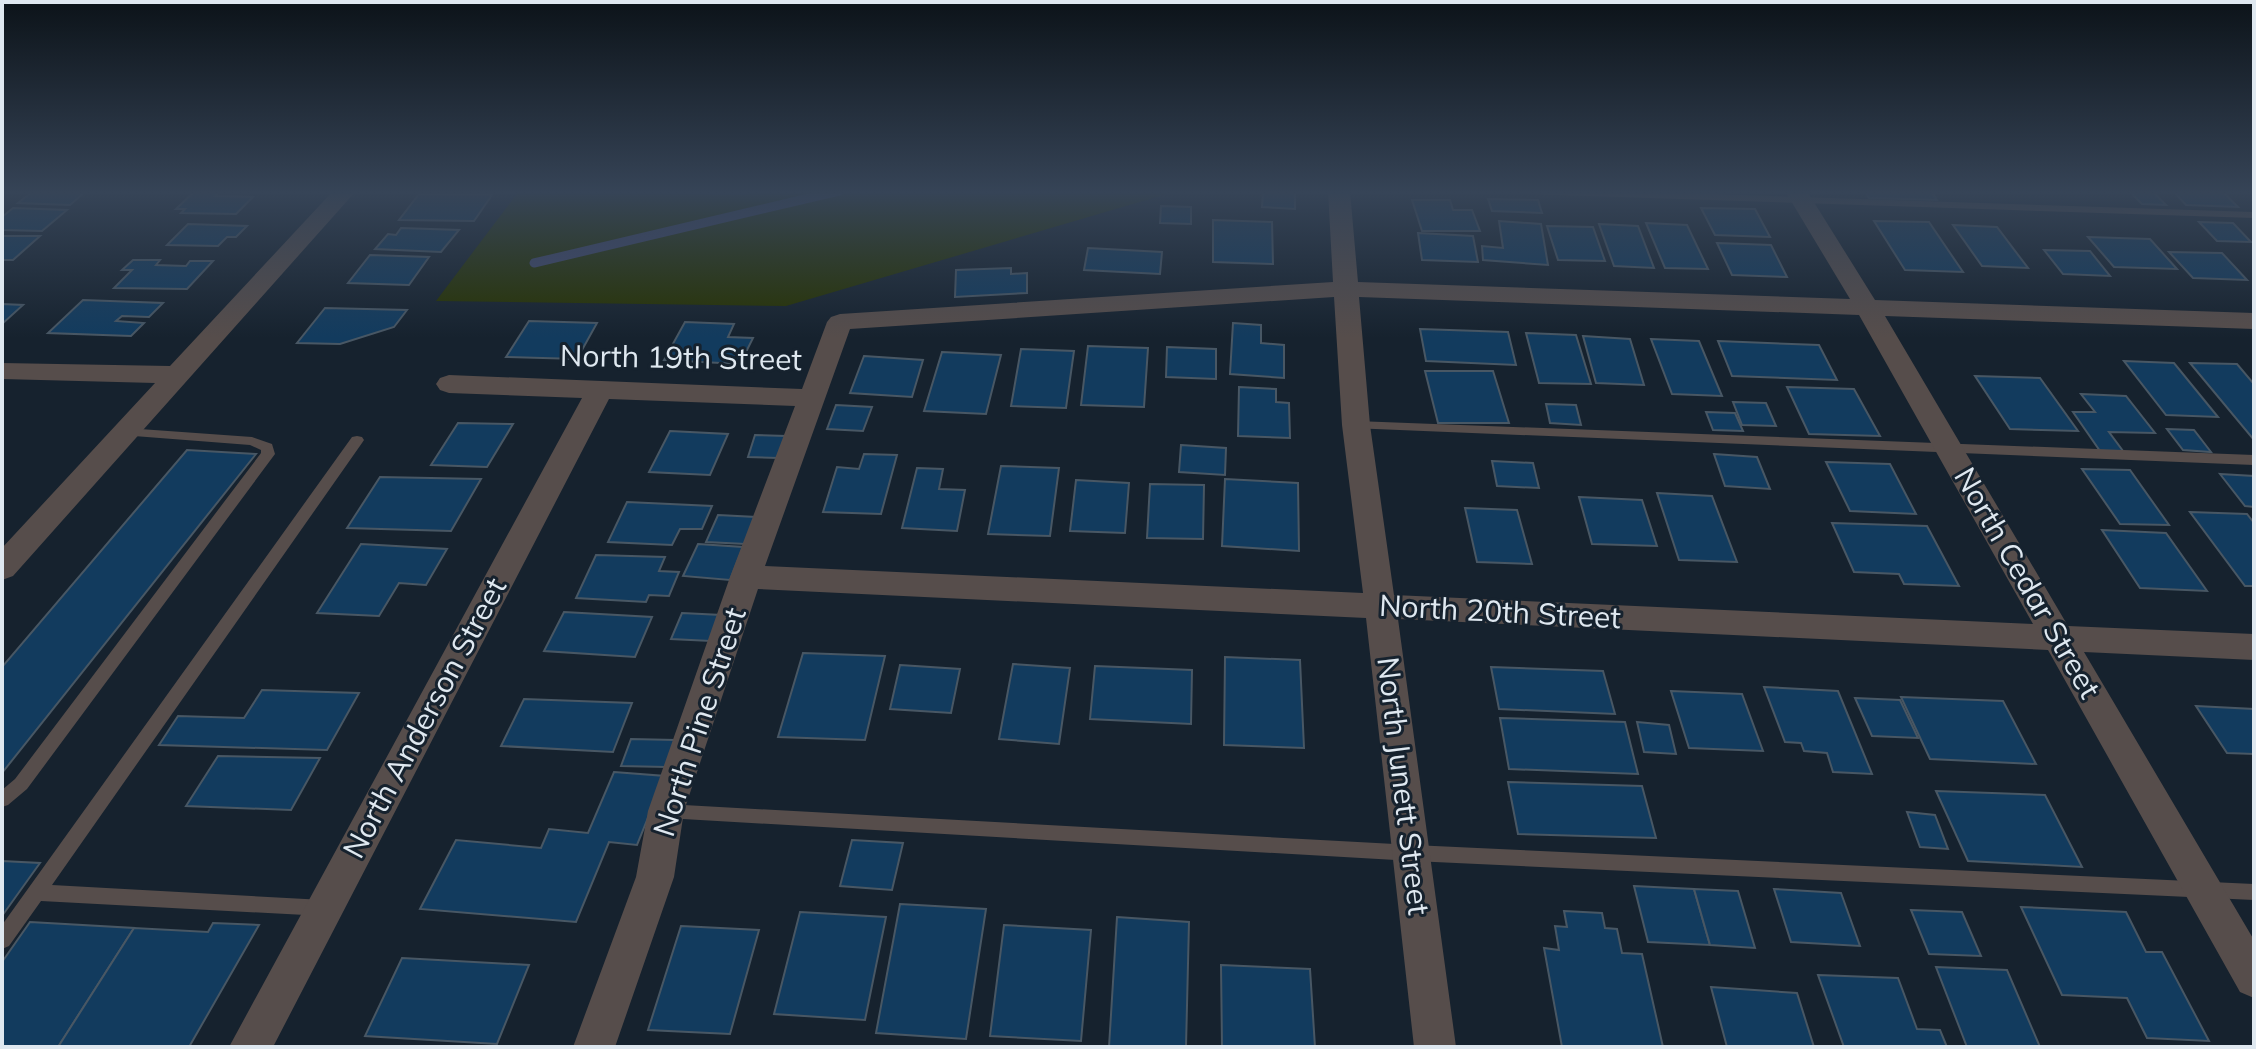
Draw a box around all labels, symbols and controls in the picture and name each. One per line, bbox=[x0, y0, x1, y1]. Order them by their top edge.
street label: North 19th Street bbox=[560, 336, 802, 378]
street label: North Cedar Street bbox=[1946, 460, 2109, 705]
street label: North Anderson Street bbox=[334, 571, 514, 864]
street label: North 20th Street bbox=[1378, 586, 1622, 636]
street label: North Pine Street bbox=[644, 602, 754, 841]
street label: North Junett Street bbox=[1369, 655, 1439, 917]

